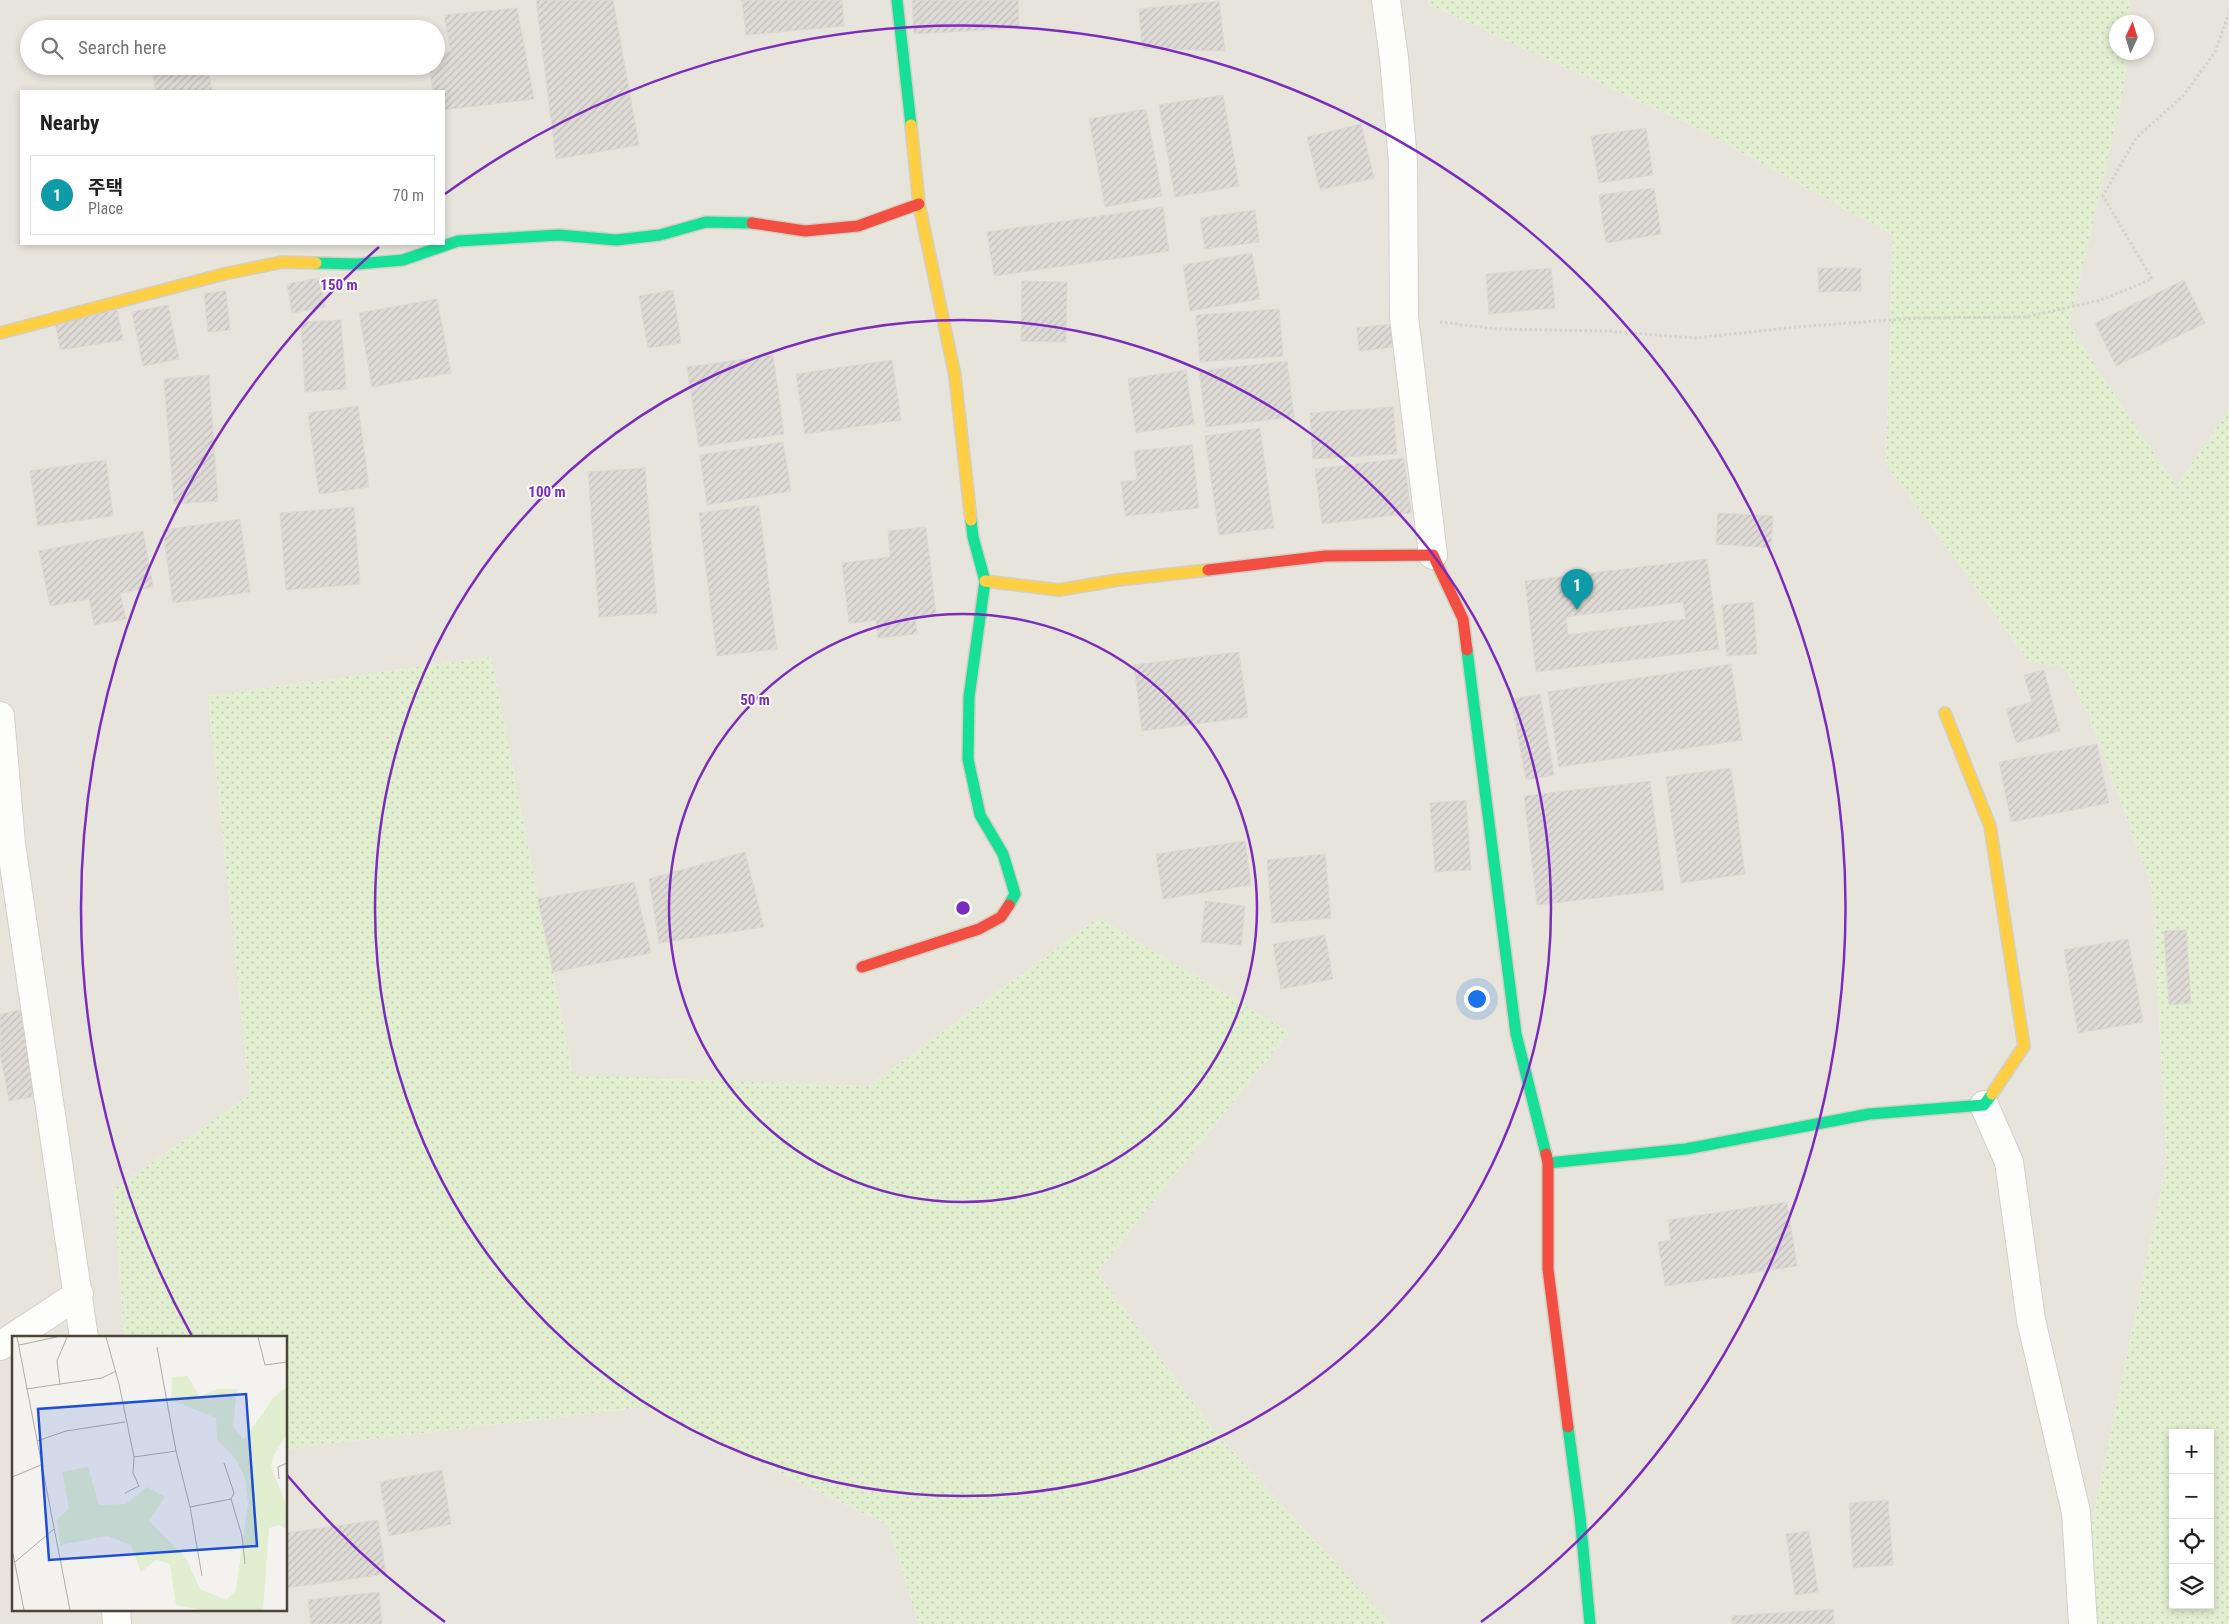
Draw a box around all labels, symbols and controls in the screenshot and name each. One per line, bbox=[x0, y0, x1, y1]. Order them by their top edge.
north arrow bbox=[2109, 15, 2154, 60]
search box bbox=[20, 20, 445, 75]
icon: search bbox=[38, 34, 66, 62]
text: Search here bbox=[78, 36, 166, 59]
text: Nearby bbox=[40, 111, 99, 135]
text: 주택 bbox=[88, 176, 123, 199]
text: 1 bbox=[53, 186, 61, 205]
text: 70 m bbox=[392, 186, 424, 205]
text: Place bbox=[88, 199, 123, 218]
text: 150 m bbox=[320, 276, 358, 294]
text: 100 m bbox=[528, 483, 566, 501]
pin: 1 bbox=[1561, 569, 1593, 610]
text: 50 m bbox=[740, 691, 770, 709]
centre of rings bbox=[954, 899, 972, 917]
your location bbox=[1464, 986, 1490, 1012]
inset map bbox=[12, 1336, 288, 1612]
map controls bbox=[2169, 1429, 2214, 1609]
button: + bbox=[2169, 1429, 2214, 1474]
button: − bbox=[2169, 1474, 2214, 1519]
button: locate bbox=[2169, 1519, 2214, 1564]
button: layers bbox=[2169, 1564, 2214, 1609]

